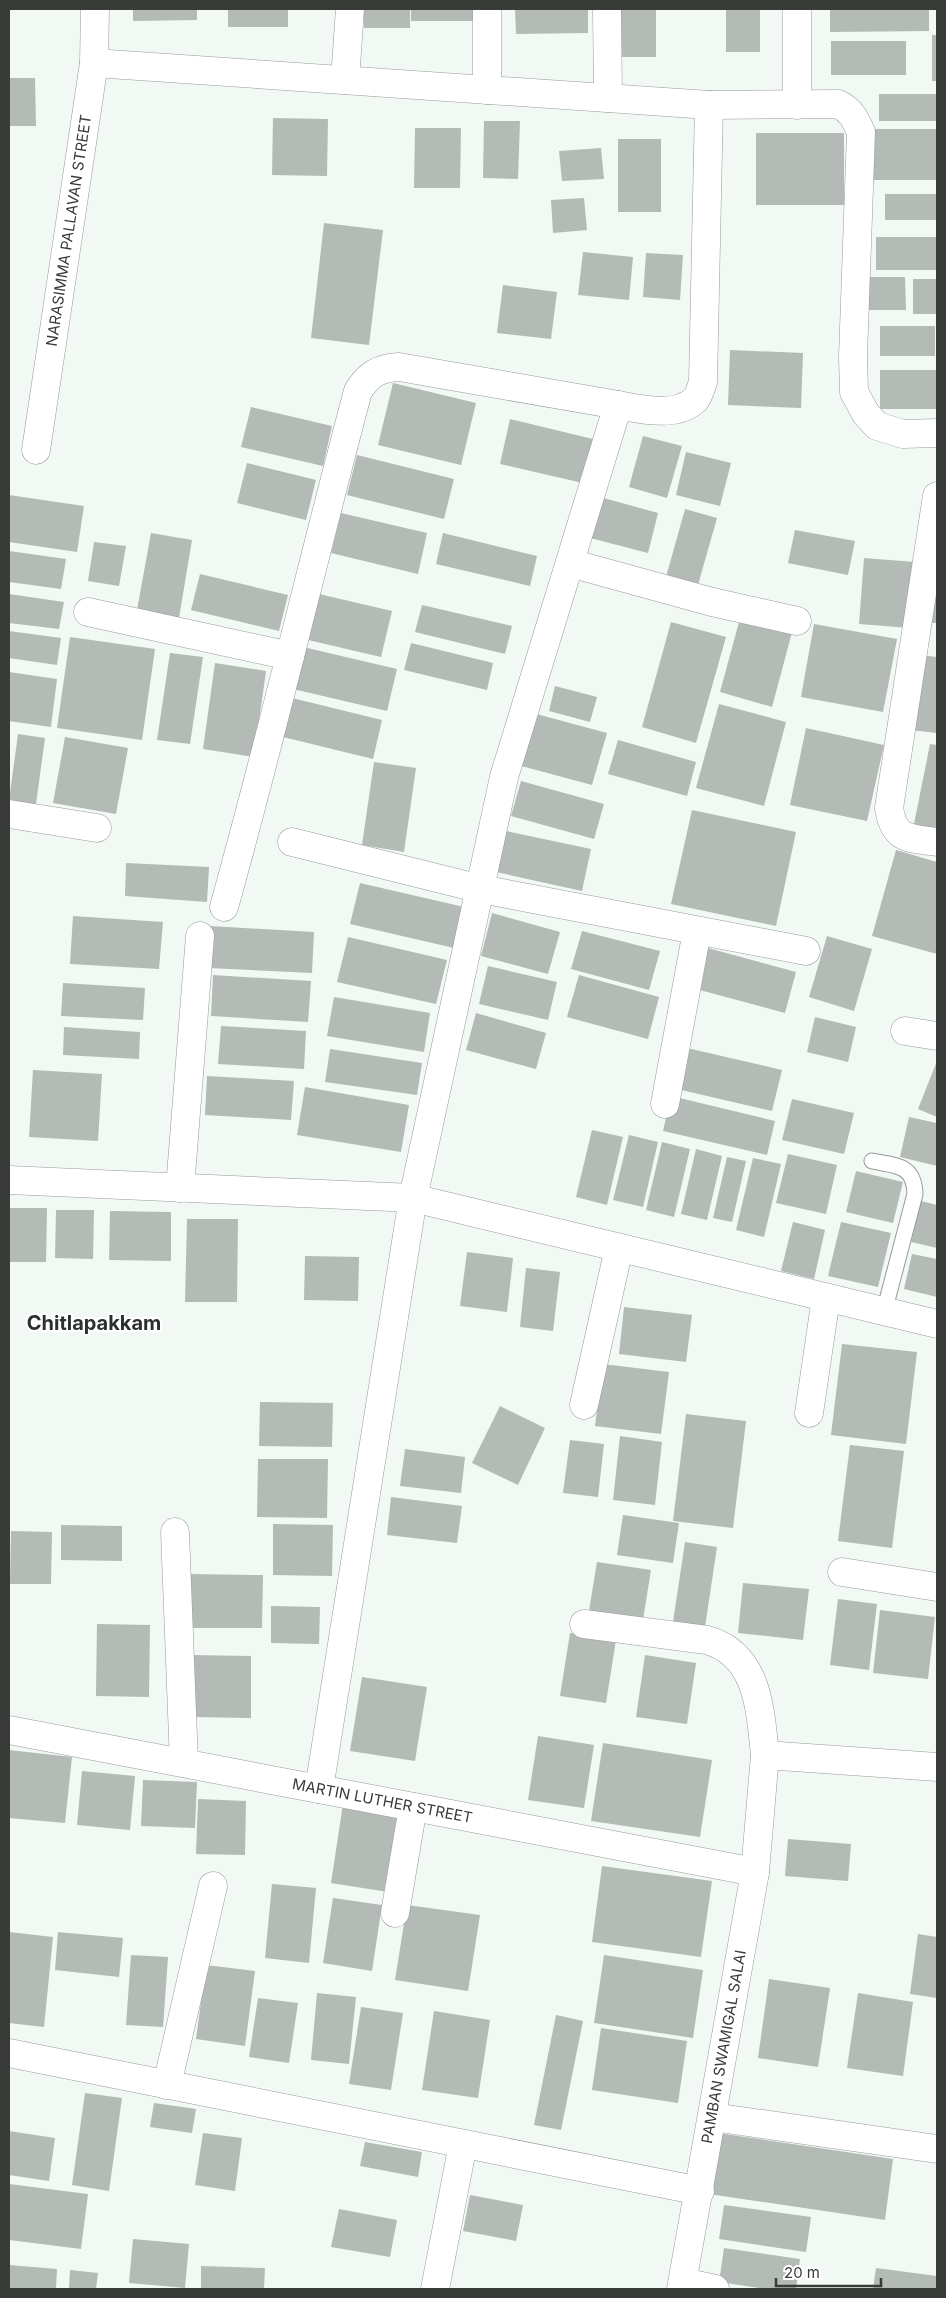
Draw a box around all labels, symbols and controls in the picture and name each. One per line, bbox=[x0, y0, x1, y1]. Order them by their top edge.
street label: NARASIMMA PALLAVAN STREET bbox=[42, 113, 95, 348]
district label: Chitlapakkam bbox=[27, 1311, 161, 1335]
street label: MARTIN LUTHER STREET bbox=[291, 1774, 474, 1827]
street label: PAMBAN SWAMIGAL SALAI bbox=[697, 1948, 750, 2145]
scale bar bbox=[776, 2256, 881, 2288]
text: 20 m bbox=[784, 2263, 820, 2282]

